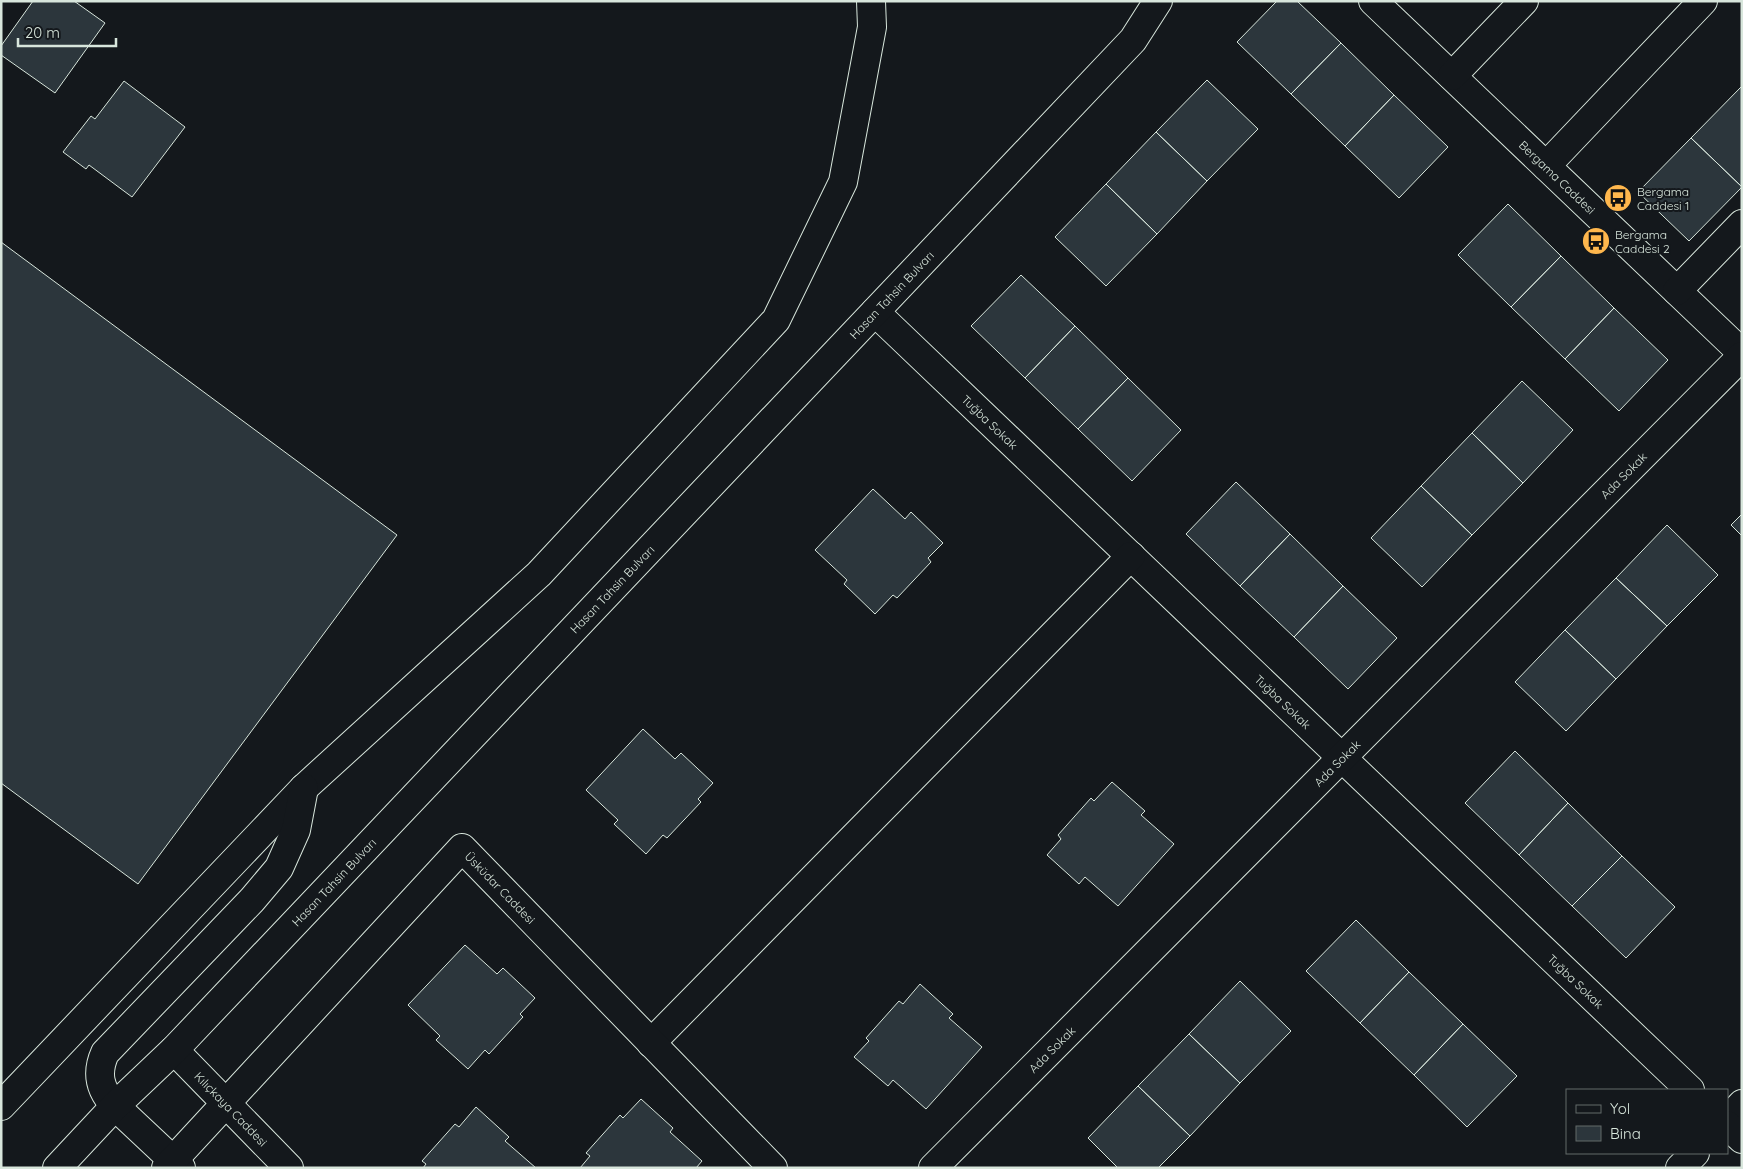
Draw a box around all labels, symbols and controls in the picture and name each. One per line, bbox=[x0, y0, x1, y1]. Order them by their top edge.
scale bar bbox=[18, 15, 115, 47]
text: 20 m bbox=[25, 23, 60, 42]
street label: Bergama Caddesi bbox=[1516, 137, 1599, 217]
bus stop icon: Bergama Caddesi 1 bbox=[1603, 183, 1633, 213]
place label: Bergama Caddesi 1 bbox=[1637, 184, 1689, 213]
bus stop icon: Bergama Caddesi 2 bbox=[1581, 226, 1611, 256]
place label: Bergama Caddesi 2 bbox=[1615, 227, 1670, 256]
street label: Hasan Tahsin Bulvarı bbox=[846, 247, 937, 342]
street label: Tuğba Sokak bbox=[959, 391, 1021, 452]
street label: Ada Sokak bbox=[1597, 449, 1650, 502]
street label: Hasan Tahsin Bulvarı bbox=[566, 542, 657, 636]
street label: Tuğba Sokak bbox=[1252, 671, 1314, 732]
street label: Ada Sokak bbox=[1310, 736, 1363, 789]
street label: Hasan Tahsin Bulvarı bbox=[288, 835, 379, 929]
street label: Üsküdar Caddesi bbox=[462, 848, 539, 927]
street label: Tuğba Sokak bbox=[1545, 951, 1607, 1011]
street label: Ada Sokak bbox=[1025, 1023, 1078, 1075]
street label: Kılıçkaya Caddesi bbox=[192, 1068, 271, 1149]
legend bbox=[1566, 1089, 1728, 1154]
text: Yol bbox=[1610, 1099, 1630, 1118]
text: Bina bbox=[1610, 1124, 1641, 1143]

